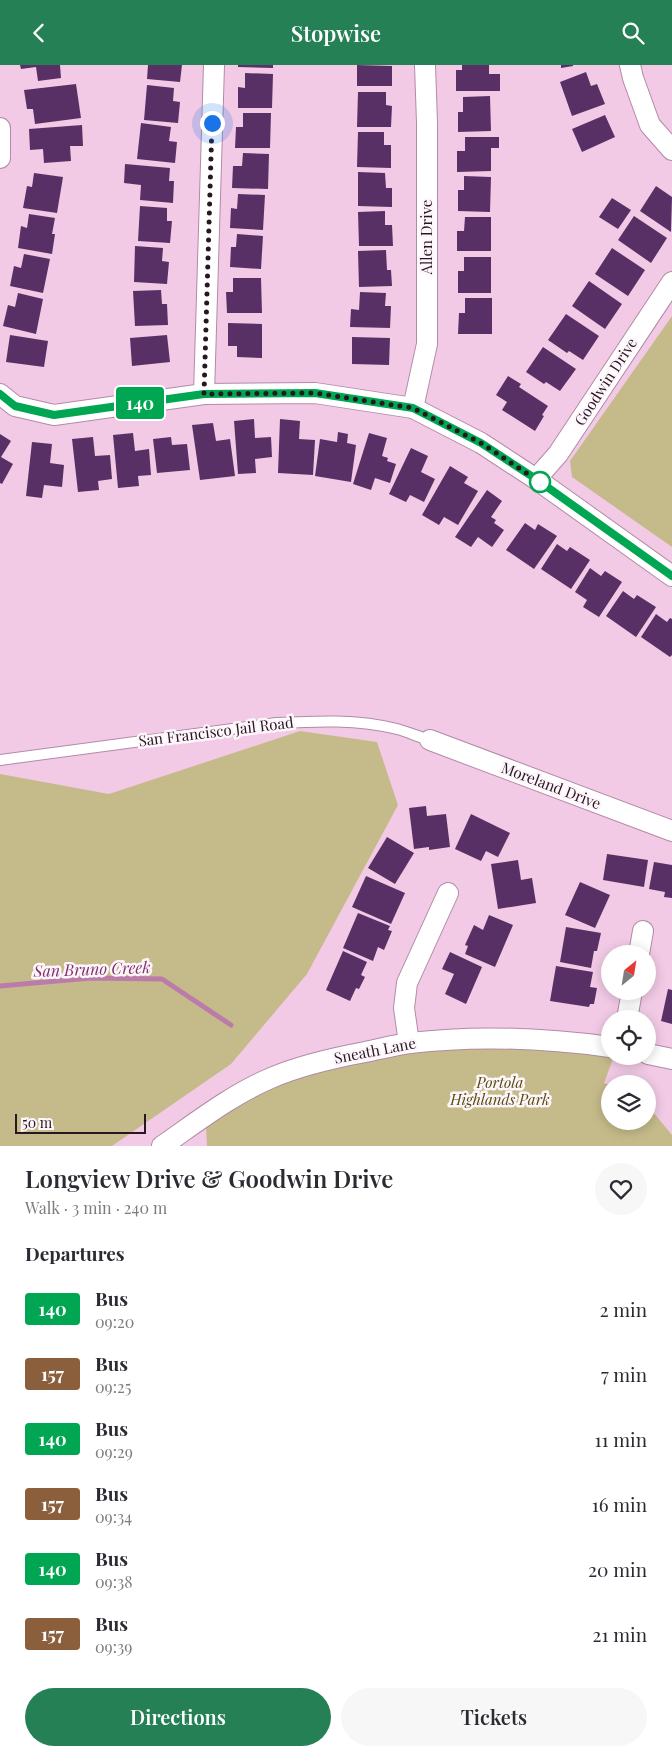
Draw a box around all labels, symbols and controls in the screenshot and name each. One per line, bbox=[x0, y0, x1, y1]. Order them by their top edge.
text: Stopwise bbox=[291, 18, 381, 48]
icon: back bbox=[25, 19, 53, 47]
icon: search bbox=[619, 19, 647, 47]
your location bbox=[200, 111, 225, 136]
street label: Allen Drive bbox=[416, 200, 436, 275]
street label: Goodwin Drive bbox=[569, 334, 641, 429]
line badge: 140 bbox=[111, 387, 169, 419]
text: 140 bbox=[126, 391, 154, 415]
unlabelled marker bbox=[529, 471, 551, 493]
street label: San Francisco Jail Road bbox=[137, 712, 295, 750]
street label: Moreland Drive bbox=[499, 757, 604, 813]
north arrow bbox=[601, 945, 656, 1000]
map controls bbox=[601, 945, 656, 1130]
water label: San Bruno Creek bbox=[32, 956, 151, 981]
button: locate bbox=[601, 1010, 656, 1065]
street label: Sneath Lane bbox=[332, 1032, 417, 1068]
park label: Portola Highlands Park bbox=[449, 1072, 550, 1109]
button: layers bbox=[601, 1075, 656, 1130]
scale bar bbox=[15, 1111, 146, 1134]
text: 50 m bbox=[22, 1113, 52, 1132]
text: Longview Drive & Goodwin Drive bbox=[25, 1162, 393, 1194]
button: heart bbox=[595, 1163, 647, 1215]
text: Walk · 3 min · 240 m bbox=[25, 1197, 167, 1218]
text: Departures bbox=[25, 1240, 125, 1266]
text: Bus bbox=[95, 1285, 128, 1311]
text: 2 min bbox=[599, 1296, 647, 1322]
text: 140 bbox=[38, 1297, 67, 1321]
text: 09:20 bbox=[95, 1311, 134, 1332]
text: Bus bbox=[95, 1350, 128, 1376]
text: 7 min bbox=[601, 1361, 647, 1387]
text: 157 bbox=[41, 1362, 64, 1386]
text: 09:25 bbox=[95, 1376, 131, 1397]
text: Bus bbox=[95, 1415, 128, 1441]
text: 11 min bbox=[594, 1426, 647, 1452]
text: 140 bbox=[38, 1427, 67, 1451]
text: 09:29 bbox=[95, 1441, 133, 1462]
text: Bus bbox=[95, 1480, 128, 1506]
text: 16 min bbox=[592, 1491, 647, 1517]
text: 157 bbox=[41, 1492, 64, 1516]
text: 09:34 bbox=[95, 1506, 132, 1527]
text: Bus bbox=[95, 1545, 128, 1571]
text: 20 min bbox=[588, 1556, 647, 1582]
text: 140 bbox=[38, 1557, 67, 1581]
text: 09:38 bbox=[95, 1571, 133, 1592]
text: Bus bbox=[95, 1610, 128, 1636]
text: 21 min bbox=[592, 1621, 647, 1647]
text: 157 bbox=[41, 1622, 64, 1646]
text: 09:39 bbox=[95, 1636, 132, 1657]
button: Directions bbox=[25, 1688, 331, 1746]
button: Tickets bbox=[341, 1688, 647, 1746]

